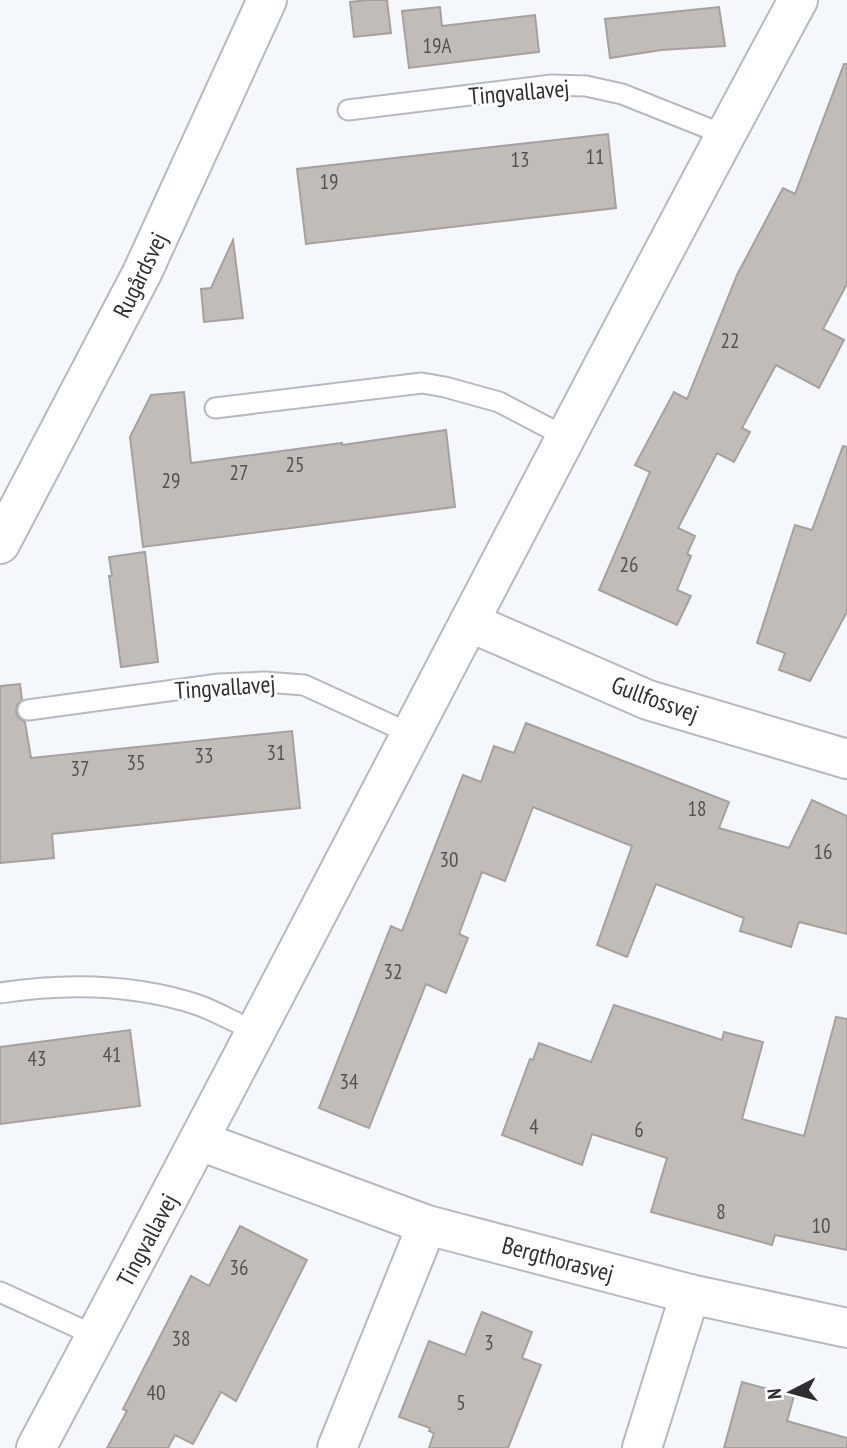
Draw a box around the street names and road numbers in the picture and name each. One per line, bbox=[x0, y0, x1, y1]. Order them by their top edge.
street label: Tingvallavej bbox=[467, 72, 571, 112]
street label: Rugårdsvej bbox=[106, 227, 174, 323]
street label: Tingvallavej bbox=[174, 668, 276, 706]
street label: Gullfossvej bbox=[607, 669, 703, 729]
street label: Tingvallavej bbox=[110, 1188, 184, 1292]
street label: Bergthorasvej bbox=[499, 1229, 617, 1289]

